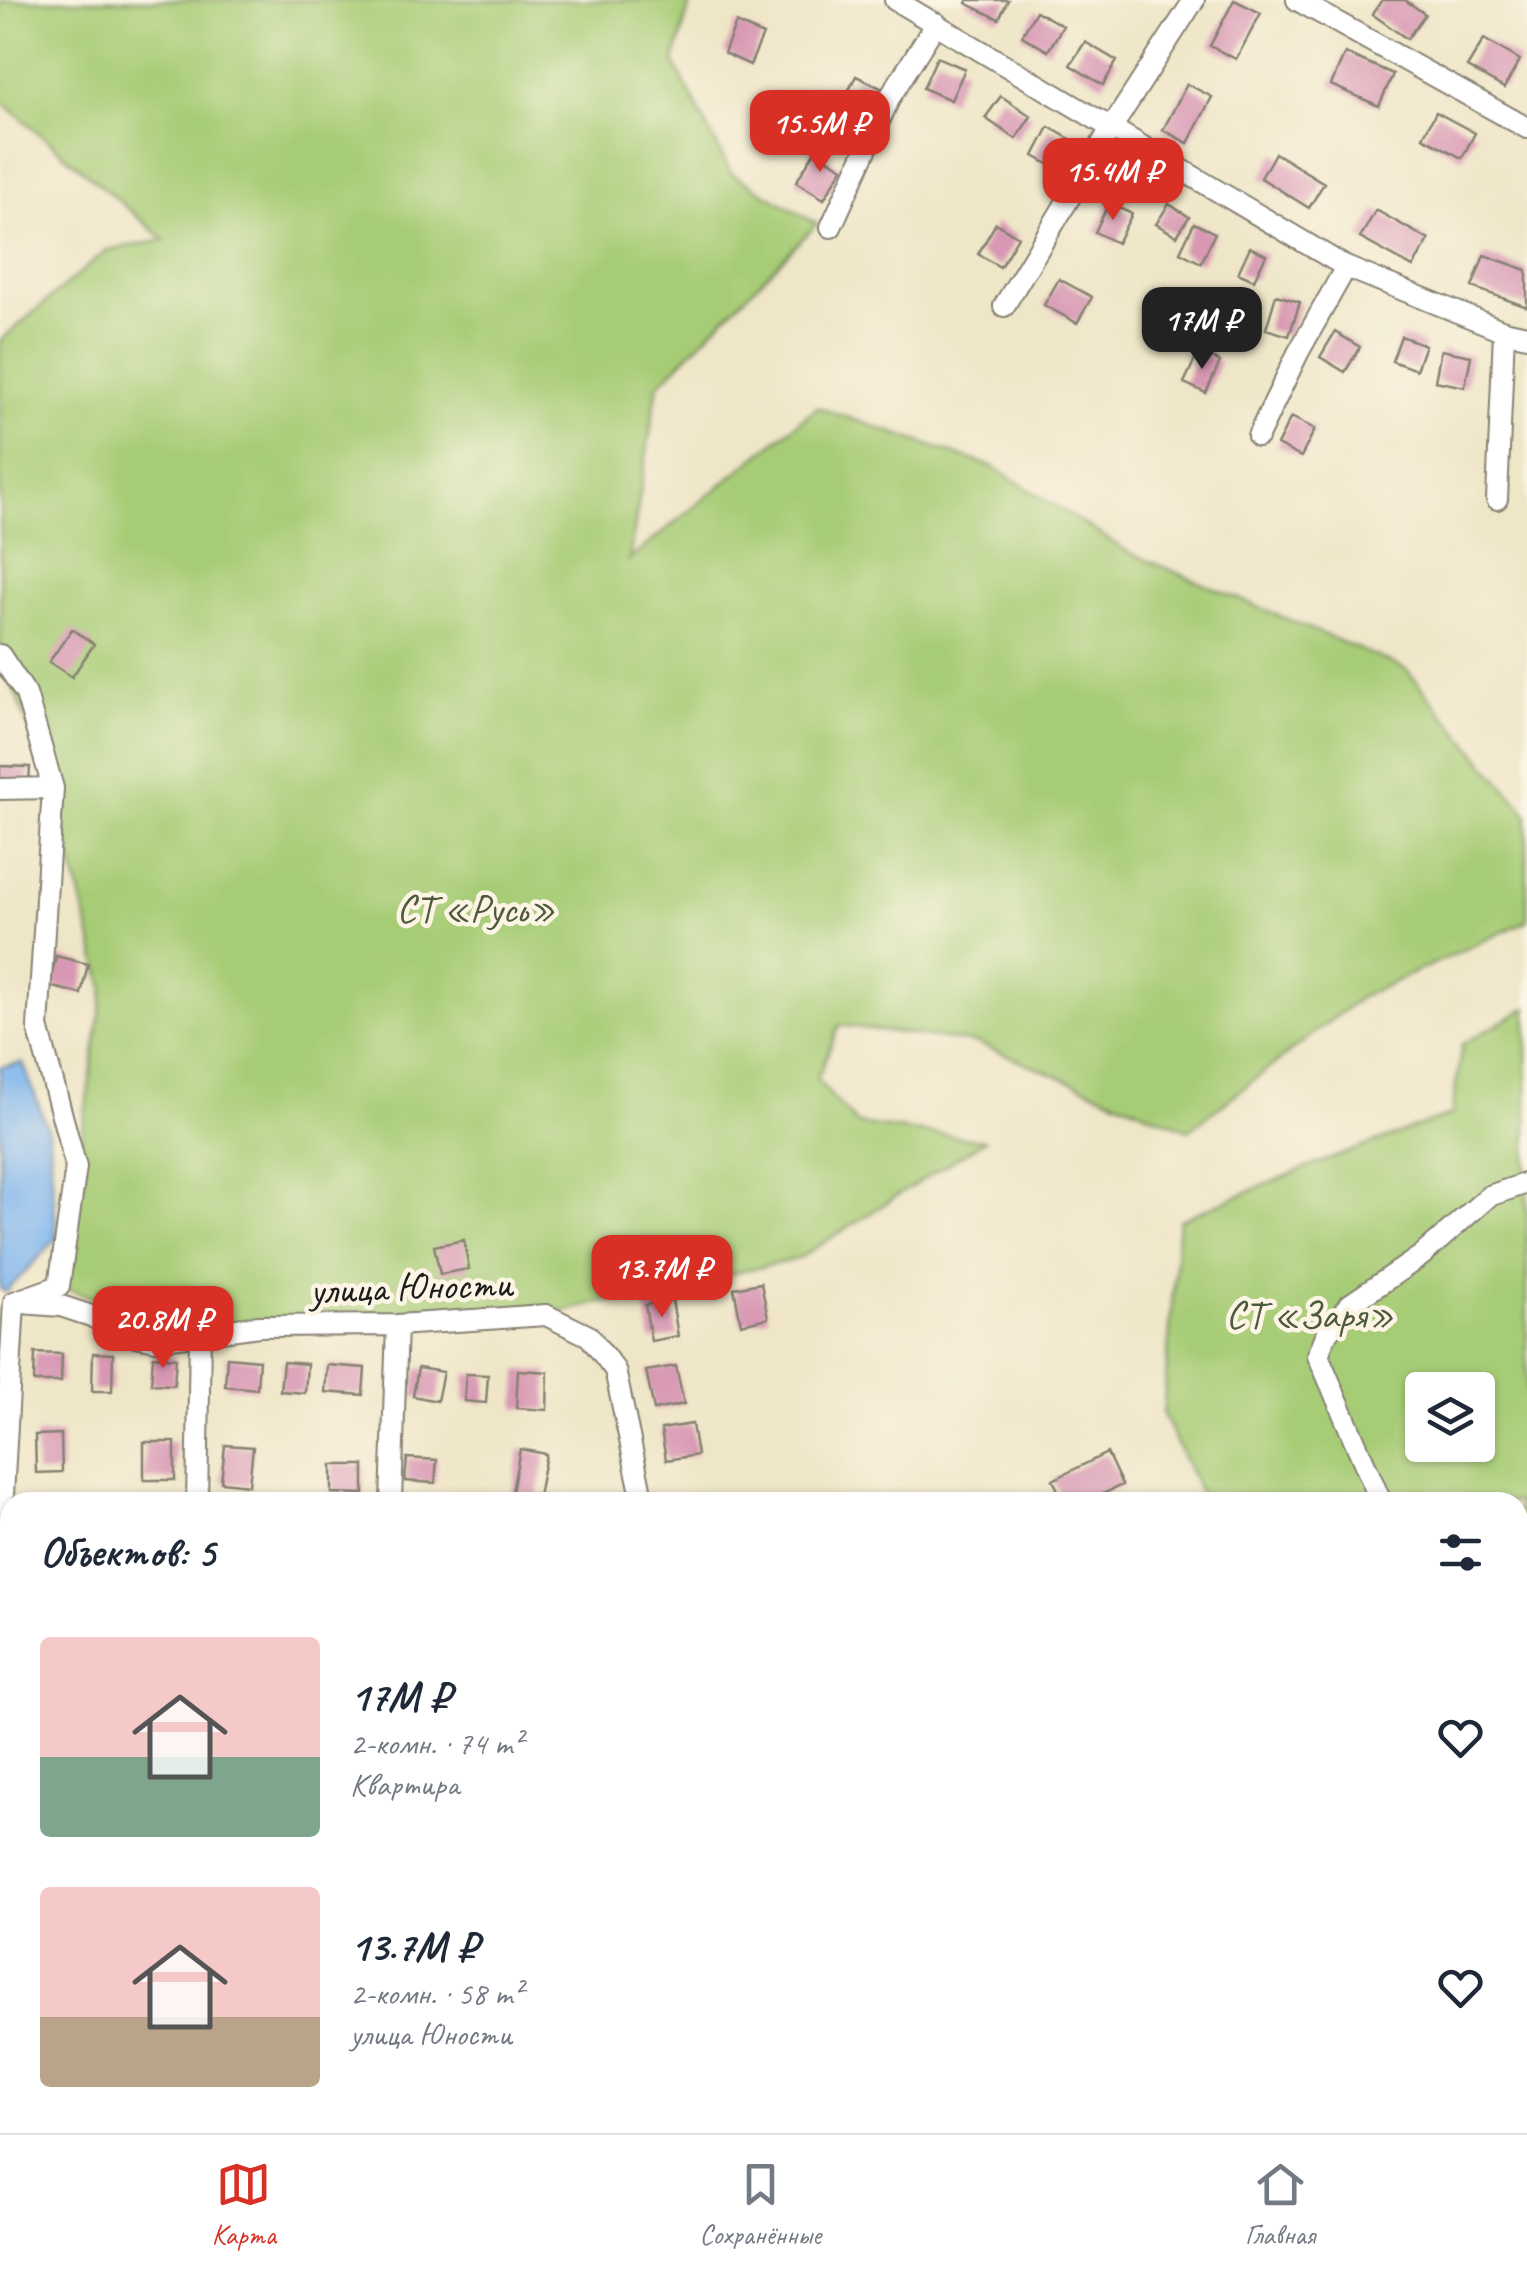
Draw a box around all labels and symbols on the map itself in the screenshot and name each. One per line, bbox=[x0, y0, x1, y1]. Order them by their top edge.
pin: 15.5M ₽ bbox=[728, 90, 912, 175]
pin: 15.4M ₽ bbox=[1021, 138, 1205, 223]
pin: 17M ₽ bbox=[1132, 287, 1272, 372]
park label: СТ «Русь» bbox=[397, 884, 555, 934]
pin: 13.7M ₽ bbox=[570, 1235, 754, 1320]
street label: улица Юности bbox=[307, 1258, 515, 1316]
pin: 20.8M ₽ bbox=[71, 1286, 255, 1371]
park label: СТ «Заря» bbox=[1226, 1290, 1394, 1340]

